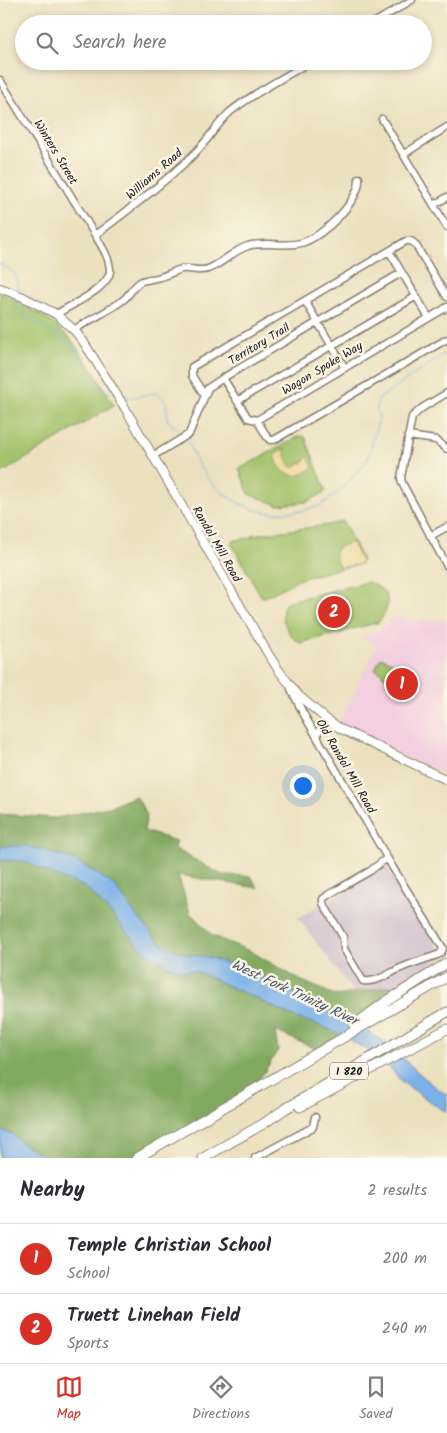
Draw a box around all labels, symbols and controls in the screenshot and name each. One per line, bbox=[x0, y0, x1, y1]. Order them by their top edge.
search box bbox=[15, 15, 432, 70]
text: Search here bbox=[73, 28, 167, 58]
icon: search bbox=[33, 29, 61, 57]
street label: Winters Street bbox=[29, 116, 83, 189]
street label: Williams Road bbox=[122, 144, 188, 205]
street label: Territory Trail bbox=[225, 319, 294, 370]
street label: Wagon Spoke Way bbox=[278, 337, 367, 400]
street label: Randol Mill Road bbox=[187, 503, 247, 587]
pin: 2 bbox=[318, 593, 350, 631]
pin: 1 bbox=[386, 665, 418, 703]
street label: Old Randol Mill Road bbox=[311, 715, 381, 818]
your location bbox=[290, 773, 316, 799]
water label: West Fork Trinity River bbox=[228, 954, 364, 1033]
road number: I 820 bbox=[330, 1062, 368, 1080]
text: Nearby bbox=[20, 1174, 85, 1207]
text: 2 results bbox=[367, 1178, 427, 1203]
text: Temple Christian School bbox=[67, 1231, 271, 1261]
text: 1 bbox=[34, 1246, 38, 1271]
text: 200 m bbox=[383, 1246, 427, 1271]
text: School bbox=[67, 1261, 110, 1286]
text: Truett Linehan Field bbox=[67, 1301, 240, 1331]
text: 2 bbox=[31, 1316, 41, 1341]
text: 240 m bbox=[382, 1316, 427, 1341]
text: Sports bbox=[67, 1331, 109, 1356]
tab: Map bbox=[55, 1373, 83, 1425]
tab: Directions bbox=[192, 1373, 250, 1425]
tab: Saved bbox=[359, 1373, 392, 1425]

